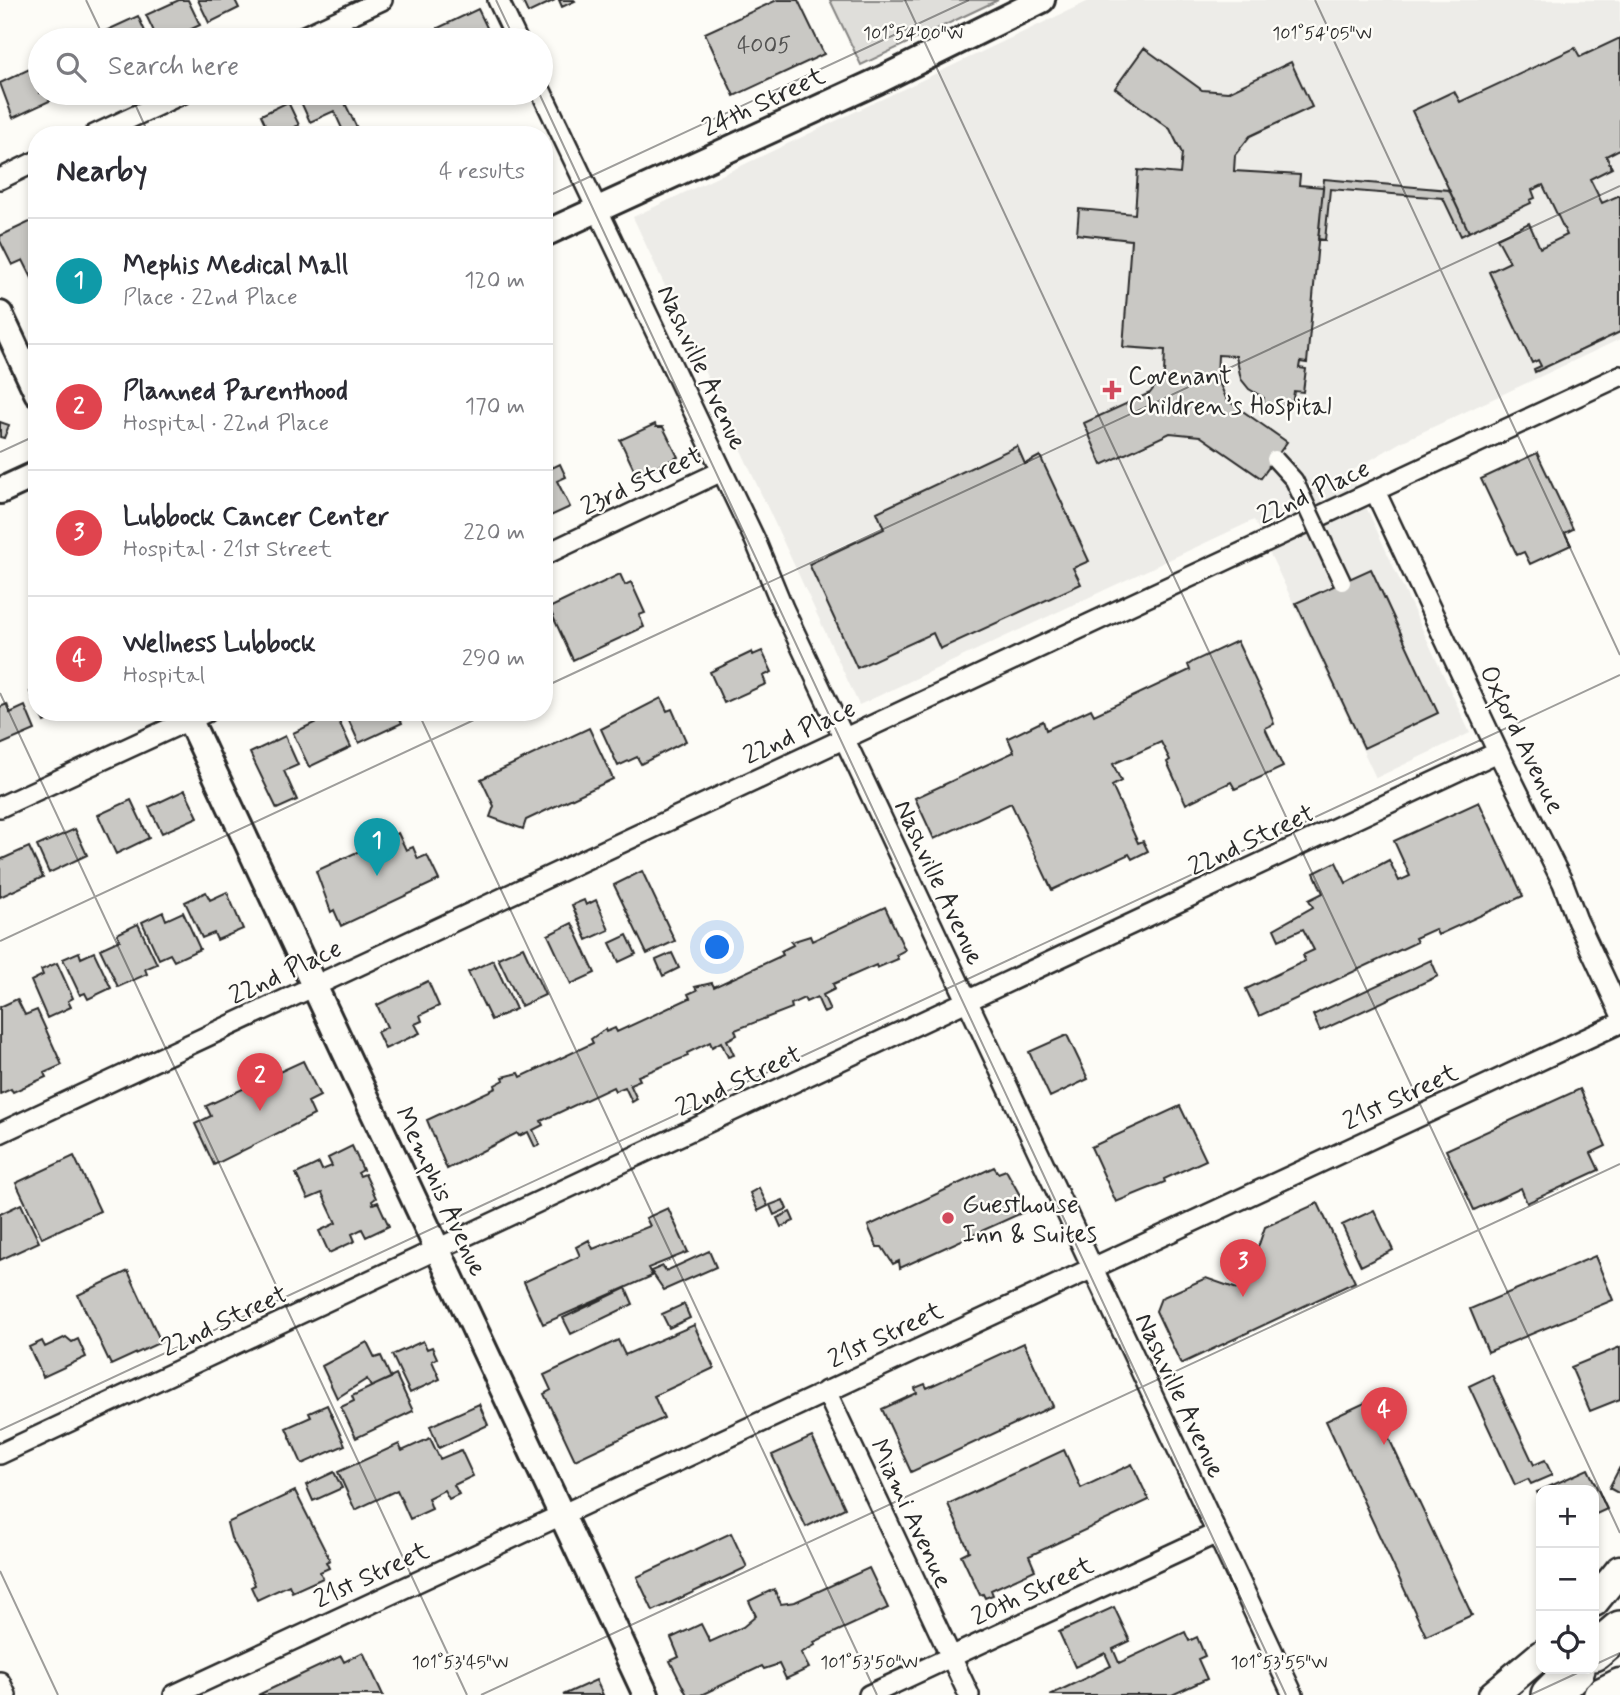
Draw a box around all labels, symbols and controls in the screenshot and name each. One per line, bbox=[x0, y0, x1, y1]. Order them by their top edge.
text: 101°54'00"W bbox=[863, 22, 963, 46]
text: 101°54'05"W bbox=[1272, 22, 1372, 46]
search box bbox=[28, 28, 553, 105]
house number: 4005 bbox=[737, 31, 791, 61]
icon: search bbox=[52, 48, 90, 86]
text: Search here bbox=[108, 50, 239, 84]
street label: 24th Street bbox=[697, 60, 831, 146]
text: Nearby bbox=[56, 152, 147, 191]
text: 4 results bbox=[439, 157, 525, 187]
text: Mephis Medical Mall bbox=[123, 249, 348, 283]
text: 1 bbox=[74, 266, 84, 296]
text: 120 m bbox=[464, 266, 525, 296]
street label: Nashville Avenue bbox=[648, 280, 754, 456]
text: Place · 22nd Place bbox=[123, 283, 298, 313]
place label: Covenant Children’s Hospital bbox=[1128, 360, 1332, 424]
text: Planned Parenthood bbox=[123, 375, 348, 409]
marker: Covenant Children’s Hospital bbox=[1102, 380, 1122, 400]
text: 2 bbox=[73, 392, 85, 422]
text: 170 m bbox=[465, 392, 525, 422]
text: Hospital · 22nd Place bbox=[123, 409, 329, 439]
street label: 23rd Street bbox=[576, 439, 708, 525]
street label: 22nd Place bbox=[1252, 452, 1375, 534]
text: Lubbock Cancer Center bbox=[123, 501, 389, 535]
text: 3 bbox=[74, 518, 84, 548]
text: 220 m bbox=[463, 518, 525, 548]
text: Hospital · 21st Street bbox=[123, 535, 332, 565]
text: Wellness Lubbock bbox=[123, 627, 316, 661]
text: 4 bbox=[72, 644, 86, 674]
text: 290 m bbox=[462, 644, 525, 674]
street label: Oxford Avenue bbox=[1469, 660, 1572, 821]
text: Hospital bbox=[123, 661, 205, 691]
street label: 22nd Place bbox=[738, 692, 861, 774]
street label: Nashville Avenue bbox=[885, 795, 991, 971]
street label: 22nd Street bbox=[1183, 797, 1320, 885]
pin: 1 bbox=[354, 818, 400, 876]
your location bbox=[700, 930, 734, 964]
street label: 22nd Place bbox=[224, 932, 347, 1014]
street label: 22nd Street bbox=[670, 1038, 807, 1126]
pin: 2 bbox=[237, 1053, 283, 1111]
street label: 21st Street bbox=[1338, 1056, 1464, 1139]
street label: Memphis Avenue bbox=[386, 1102, 494, 1282]
place label: Guesthouse Inn & Suites bbox=[962, 1188, 1097, 1252]
marker: Guesthouse Inn & Suites bbox=[940, 1210, 956, 1226]
pin: 3 bbox=[1220, 1239, 1266, 1297]
street label: 22nd Street bbox=[156, 1278, 293, 1366]
street label: 21st Street bbox=[823, 1294, 949, 1377]
street label: Nashville Avenue bbox=[1126, 1308, 1232, 1484]
pin: 4 bbox=[1361, 1387, 1407, 1445]
street label: Miami Avenue bbox=[861, 1434, 960, 1594]
map controls bbox=[1536, 1485, 1599, 1674]
button: + bbox=[1536, 1485, 1599, 1548]
street label: 21st Street bbox=[309, 1534, 435, 1617]
button: − bbox=[1536, 1548, 1599, 1611]
street label: 20th Street bbox=[966, 1549, 1099, 1635]
button: locate bbox=[1536, 1611, 1599, 1674]
text: 101°53'45"W bbox=[412, 1651, 508, 1675]
text: 101°53'50"W bbox=[820, 1651, 918, 1675]
text: 101°53'55"W bbox=[1231, 1651, 1327, 1675]

